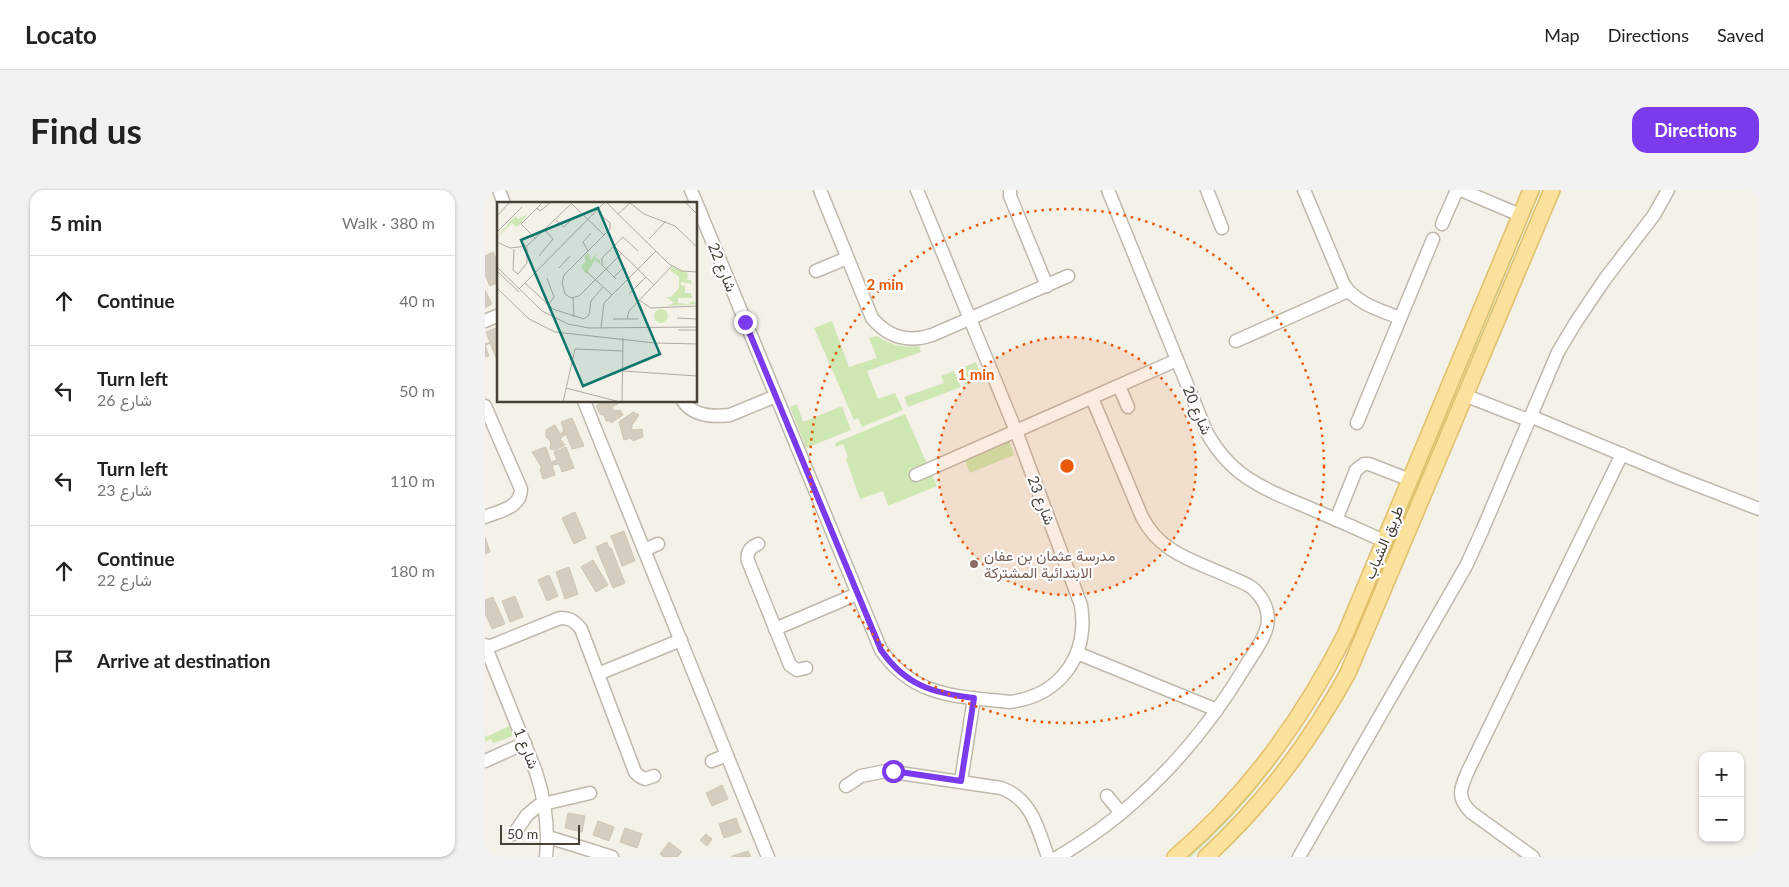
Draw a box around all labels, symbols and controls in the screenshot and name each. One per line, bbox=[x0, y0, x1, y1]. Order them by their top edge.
text: Locato bbox=[25, 20, 97, 49]
text: Map bbox=[1544, 24, 1580, 46]
text: Directions bbox=[1608, 24, 1689, 46]
text: Saved bbox=[1717, 24, 1764, 46]
button: Directions bbox=[1632, 107, 1759, 153]
text: Find us bbox=[30, 109, 142, 151]
inset map bbox=[497, 202, 697, 402]
text: 5 min bbox=[50, 210, 102, 235]
text: Walk · 380 m bbox=[342, 213, 435, 232]
street label: شارع 22 bbox=[702, 240, 741, 295]
text: 2 min bbox=[866, 275, 904, 293]
icon: ahead bbox=[50, 287, 78, 315]
text: Continue bbox=[97, 289, 175, 312]
text: 40 m bbox=[399, 291, 435, 310]
route end bbox=[734, 311, 757, 334]
text: 1 min bbox=[957, 365, 995, 383]
text: Turn left bbox=[97, 367, 168, 390]
icon: left bbox=[50, 377, 78, 405]
text: 50 m bbox=[399, 381, 435, 400]
street label: شارع 20 bbox=[1177, 383, 1216, 439]
text: شارع 26 bbox=[97, 390, 152, 409]
text: Turn left bbox=[97, 457, 168, 480]
centre of rings bbox=[1058, 457, 1076, 475]
icon: left bbox=[50, 467, 78, 495]
text: 110 m bbox=[390, 471, 435, 490]
street label: شارع 23 bbox=[1022, 473, 1060, 528]
text: شارع 23 bbox=[97, 480, 152, 499]
street label: طريق الشباب bbox=[1359, 502, 1409, 582]
place label: مدرسة عثمان بن عفان الابتدائية المشتركة bbox=[984, 546, 1116, 582]
text: Continue bbox=[97, 547, 175, 570]
icon: ahead bbox=[50, 557, 78, 585]
marker: مدرسة عثمان بن عفان الابتدائية المشتركة bbox=[968, 558, 980, 570]
text: 180 m bbox=[390, 561, 435, 580]
text: شارع 22 bbox=[97, 570, 152, 589]
icon: arrive bbox=[50, 647, 78, 675]
text: Arrive at destination bbox=[97, 649, 270, 672]
street label: شارع 1 bbox=[508, 725, 543, 772]
map controls bbox=[1699, 752, 1744, 842]
button: + bbox=[1699, 752, 1744, 797]
route start bbox=[882, 760, 905, 783]
button: − bbox=[1699, 797, 1744, 842]
scale bar bbox=[500, 822, 580, 845]
text: 50 m bbox=[507, 825, 538, 842]

